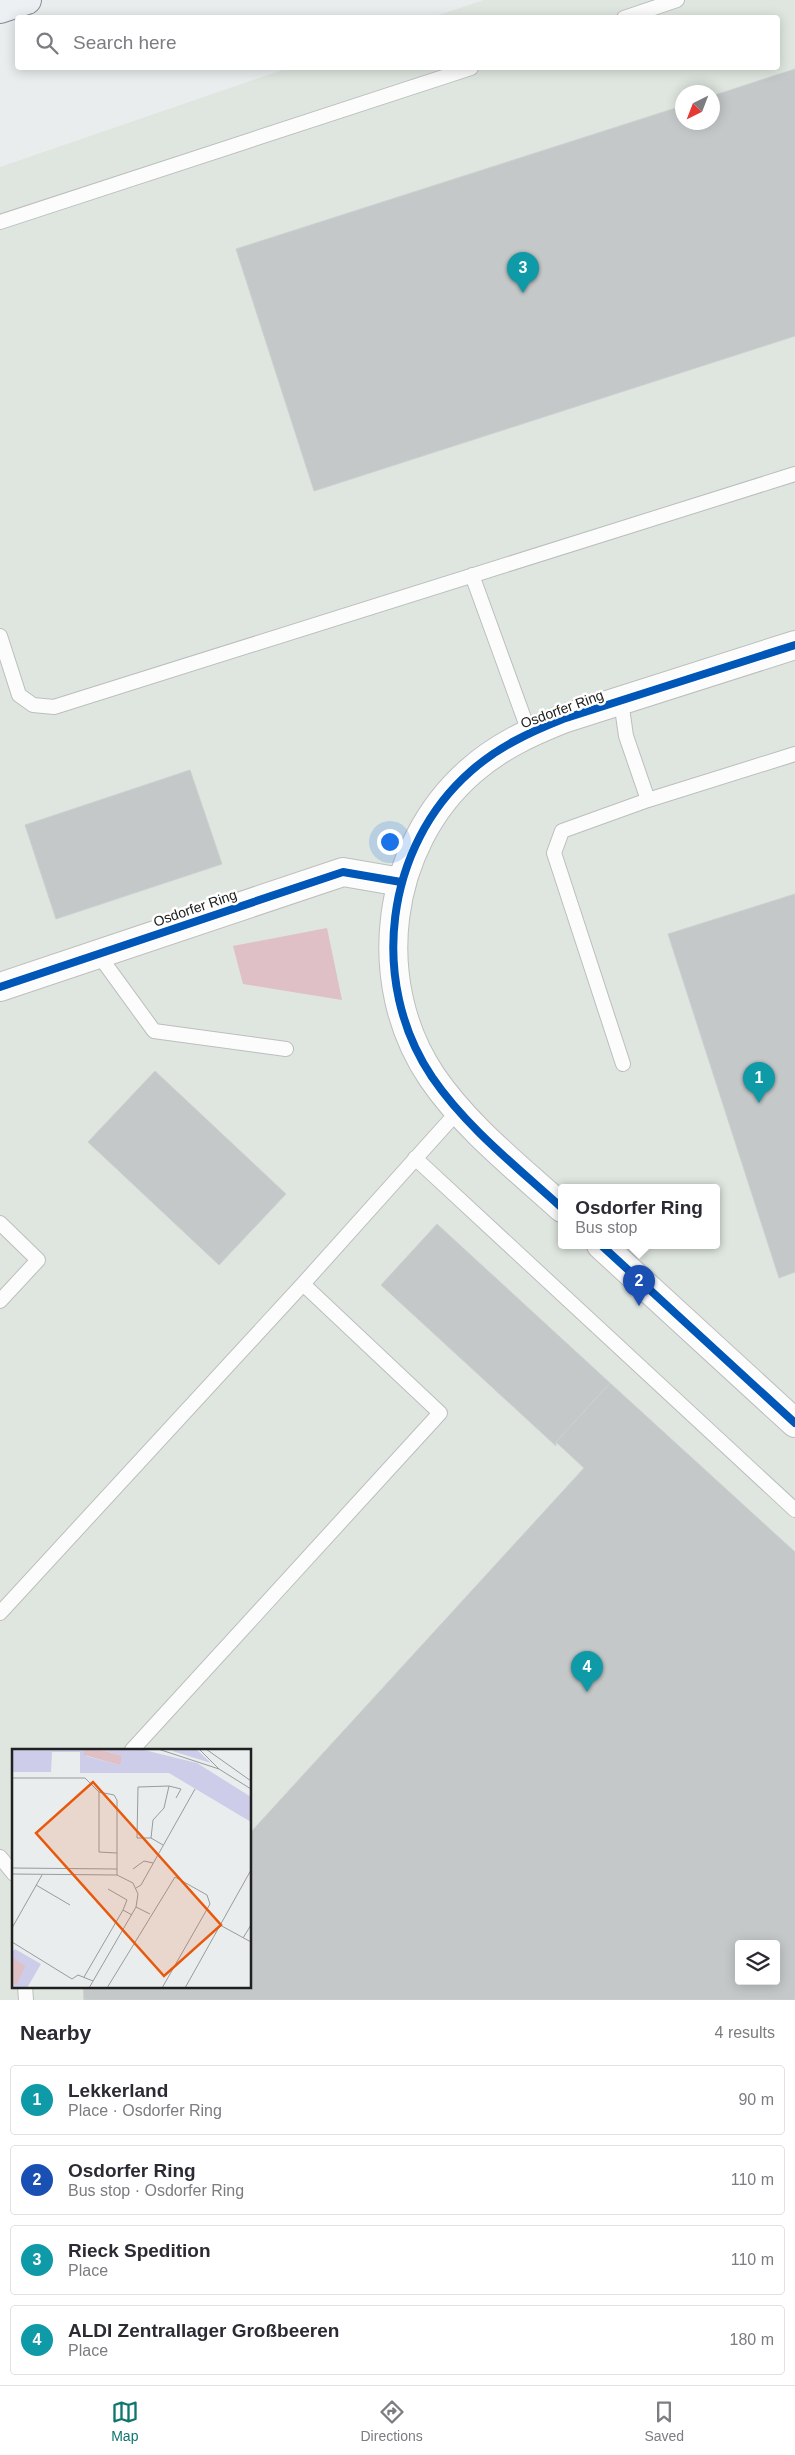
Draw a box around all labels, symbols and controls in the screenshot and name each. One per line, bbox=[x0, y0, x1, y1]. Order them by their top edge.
search box bbox=[15, 15, 780, 70]
icon: search bbox=[33, 29, 61, 57]
text: Search here bbox=[73, 32, 177, 53]
north arrow bbox=[675, 85, 720, 130]
pin: 3 bbox=[507, 252, 539, 293]
street label: Osdorfer Ring bbox=[518, 687, 606, 731]
your location bbox=[377, 829, 403, 855]
street label: Osdorfer Ring bbox=[151, 886, 239, 930]
pin: 1 bbox=[743, 1062, 775, 1103]
popup bbox=[558, 1184, 720, 1249]
text: Osdorfer Ring bbox=[575, 1197, 703, 1218]
text: Bus stop bbox=[575, 1219, 637, 1236]
pin: 2 bbox=[623, 1265, 655, 1306]
pin: 4 bbox=[571, 1651, 603, 1692]
inset map bbox=[12, 1749, 251, 1988]
map controls bbox=[735, 1940, 780, 1985]
button: layers bbox=[735, 1940, 780, 1985]
text: Nearby bbox=[20, 2021, 91, 2044]
text: 4 results bbox=[715, 2024, 775, 2041]
text: Lekkerland bbox=[68, 2080, 168, 2101]
text: 1 bbox=[33, 2091, 41, 2108]
text: 90 m bbox=[738, 2091, 774, 2108]
text: Place · Osdorfer Ring bbox=[68, 2102, 222, 2119]
text: Osdorfer Ring bbox=[68, 2160, 196, 2181]
text: 2 bbox=[33, 2171, 41, 2188]
text: 110 m bbox=[731, 2171, 774, 2188]
text: Bus stop · Osdorfer Ring bbox=[68, 2182, 244, 2199]
text: Rieck Spedition bbox=[68, 2240, 211, 2261]
text: 3 bbox=[33, 2251, 41, 2268]
text: 110 m bbox=[731, 2251, 774, 2268]
text: Place bbox=[68, 2262, 108, 2279]
text: ALDI Zentrallager Großbeeren bbox=[68, 2320, 339, 2341]
text: 4 bbox=[33, 2331, 41, 2348]
text: 180 m bbox=[730, 2331, 774, 2348]
text: Place bbox=[68, 2342, 108, 2359]
tab: Map bbox=[111, 2398, 139, 2444]
tab: Directions bbox=[361, 2398, 423, 2444]
tab: Saved bbox=[644, 2398, 684, 2444]

